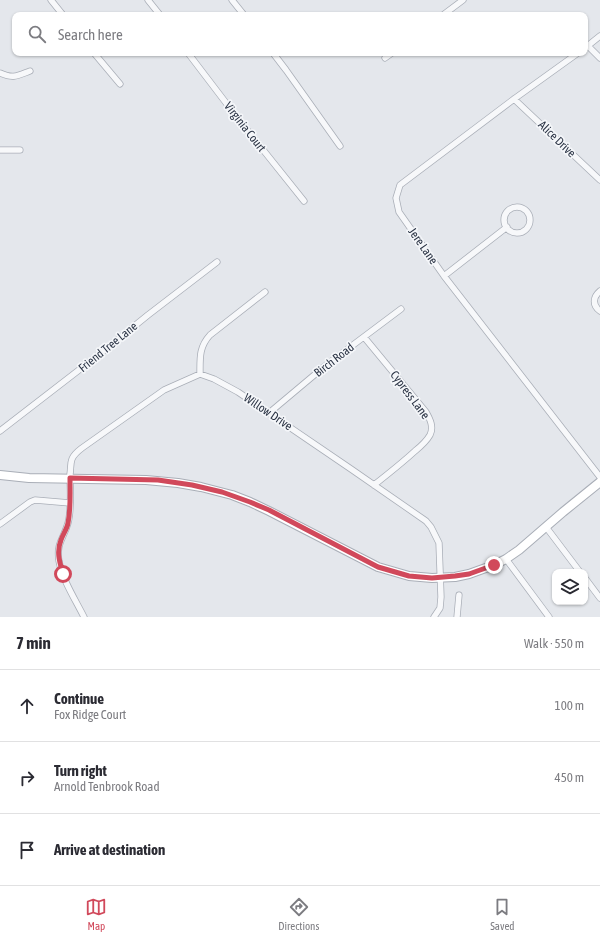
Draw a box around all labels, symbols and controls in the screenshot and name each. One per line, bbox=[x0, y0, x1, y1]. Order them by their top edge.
search box bbox=[12, 12, 588, 56]
icon: search bbox=[26, 23, 48, 45]
text: Search here bbox=[58, 26, 123, 43]
street label: Virginia Court bbox=[221, 99, 269, 155]
street label: Alice Drive bbox=[535, 118, 579, 160]
street label: Jere Lane bbox=[405, 225, 441, 267]
street label: Friend Tree Lane bbox=[76, 319, 140, 375]
street label: Birch Road bbox=[311, 340, 357, 380]
street label: Cypress Lane bbox=[387, 368, 433, 422]
street label: Willow Drive bbox=[241, 391, 295, 433]
route end bbox=[485, 556, 503, 574]
route start bbox=[54, 565, 72, 583]
map controls bbox=[552, 569, 588, 605]
button: layers bbox=[552, 569, 588, 605]
text: 7 min bbox=[16, 633, 51, 653]
text: Walk · 550 m bbox=[524, 636, 584, 651]
text: Continue bbox=[54, 690, 104, 707]
icon: ahead bbox=[16, 695, 38, 717]
text: 100 m bbox=[555, 698, 584, 713]
text: Fox Ridge Court bbox=[54, 707, 126, 722]
text: Turn right bbox=[54, 762, 107, 779]
icon: right bbox=[16, 767, 38, 789]
text: 450 m bbox=[555, 770, 584, 785]
text: Arnold Tenbrook Road bbox=[54, 779, 160, 794]
icon: arrive bbox=[16, 839, 38, 861]
text: Arrive at destination bbox=[54, 841, 165, 858]
tab: Map bbox=[85, 896, 107, 932]
tab: Directions bbox=[278, 896, 319, 932]
tab: Saved bbox=[490, 896, 515, 932]

